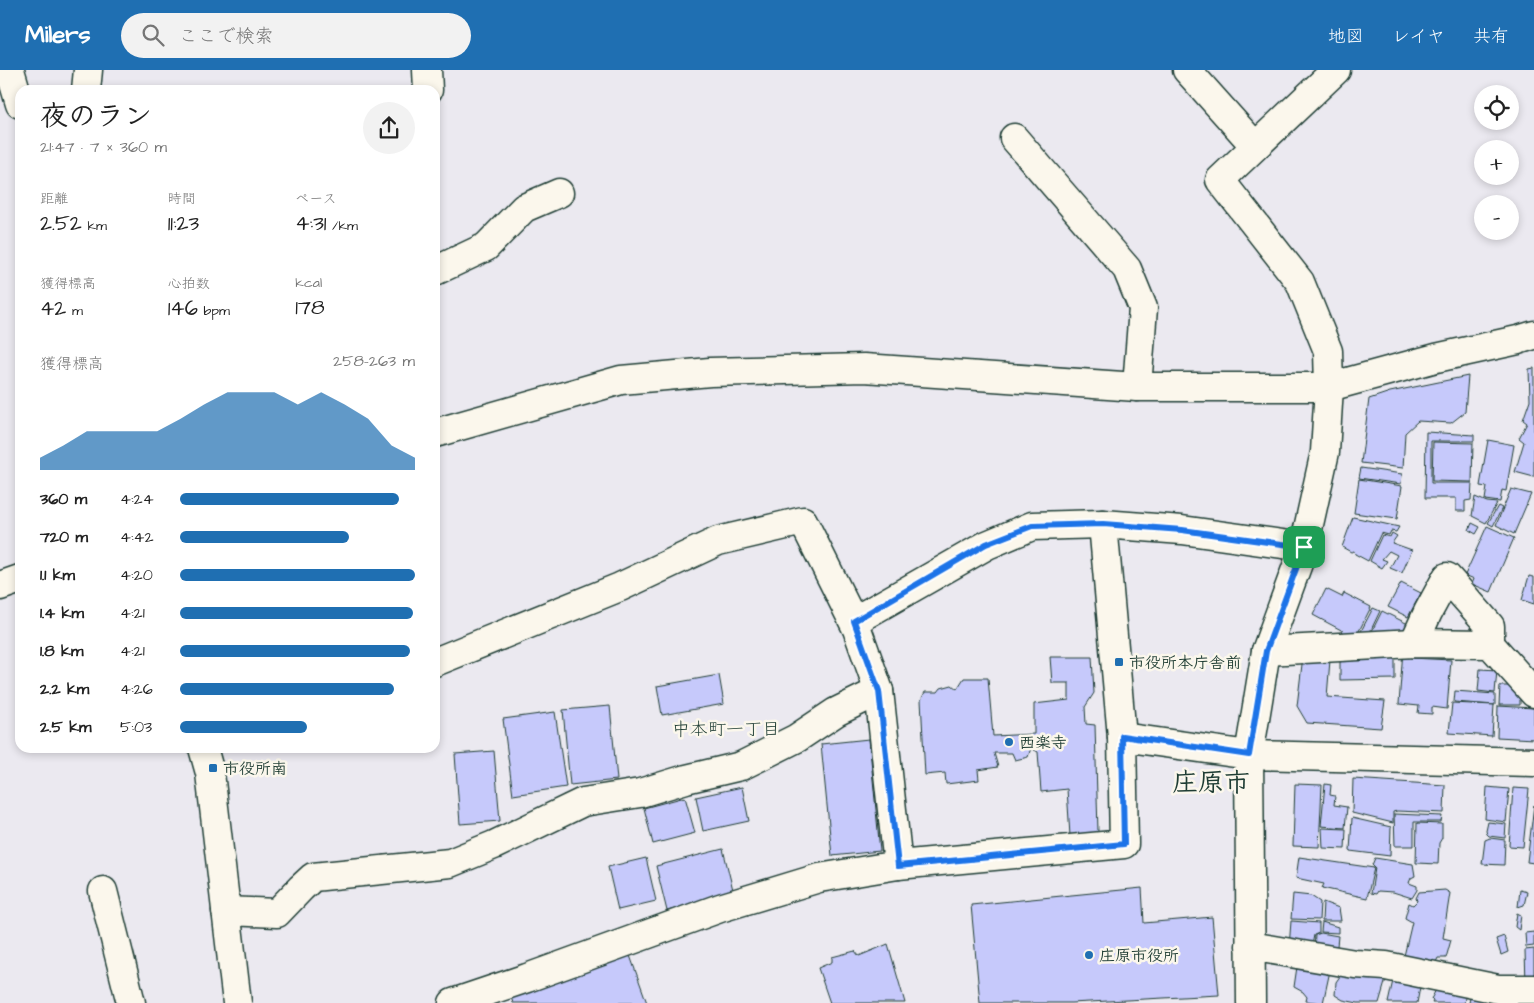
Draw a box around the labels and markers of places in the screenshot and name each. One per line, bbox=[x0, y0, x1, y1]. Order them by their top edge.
pin bbox=[1283, 526, 1325, 568]
place label: 市役所本庁舎前 bbox=[1129, 652, 1241, 674]
marker: 市役所本庁舎前 bbox=[1113, 656, 1125, 668]
place label: 西楽寺 bbox=[1019, 732, 1067, 754]
marker: 西楽寺 bbox=[1003, 736, 1015, 748]
place label: 市役所南 bbox=[223, 758, 287, 780]
marker: 市役所南 bbox=[207, 762, 219, 774]
place label: 庄原市役所 bbox=[1099, 945, 1179, 967]
marker: 庄原市役所 bbox=[1083, 949, 1095, 961]

